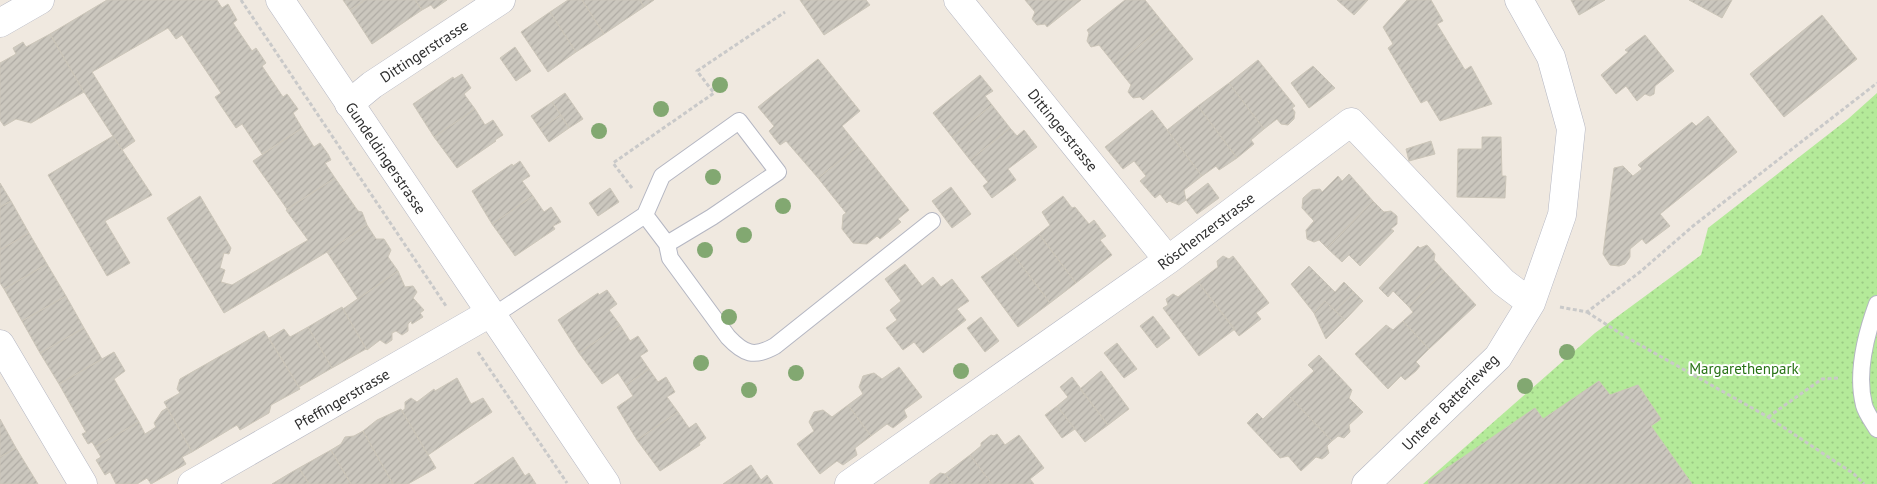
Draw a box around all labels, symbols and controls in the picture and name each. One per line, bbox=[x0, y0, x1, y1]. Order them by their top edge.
street label: Dittingerstrasse bbox=[376, 15, 472, 87]
street label: Dittingerstrasse bbox=[1024, 85, 1102, 175]
street label: Gundeldingerstrasse bbox=[342, 98, 430, 218]
street label: Röschenzerstrasse bbox=[1154, 188, 1258, 274]
street label: Unterer Batterieweg bbox=[1398, 350, 1502, 454]
park label: Margarethenpark bbox=[1689, 359, 1800, 378]
street label: Pfeffingerstrasse bbox=[291, 364, 393, 434]

